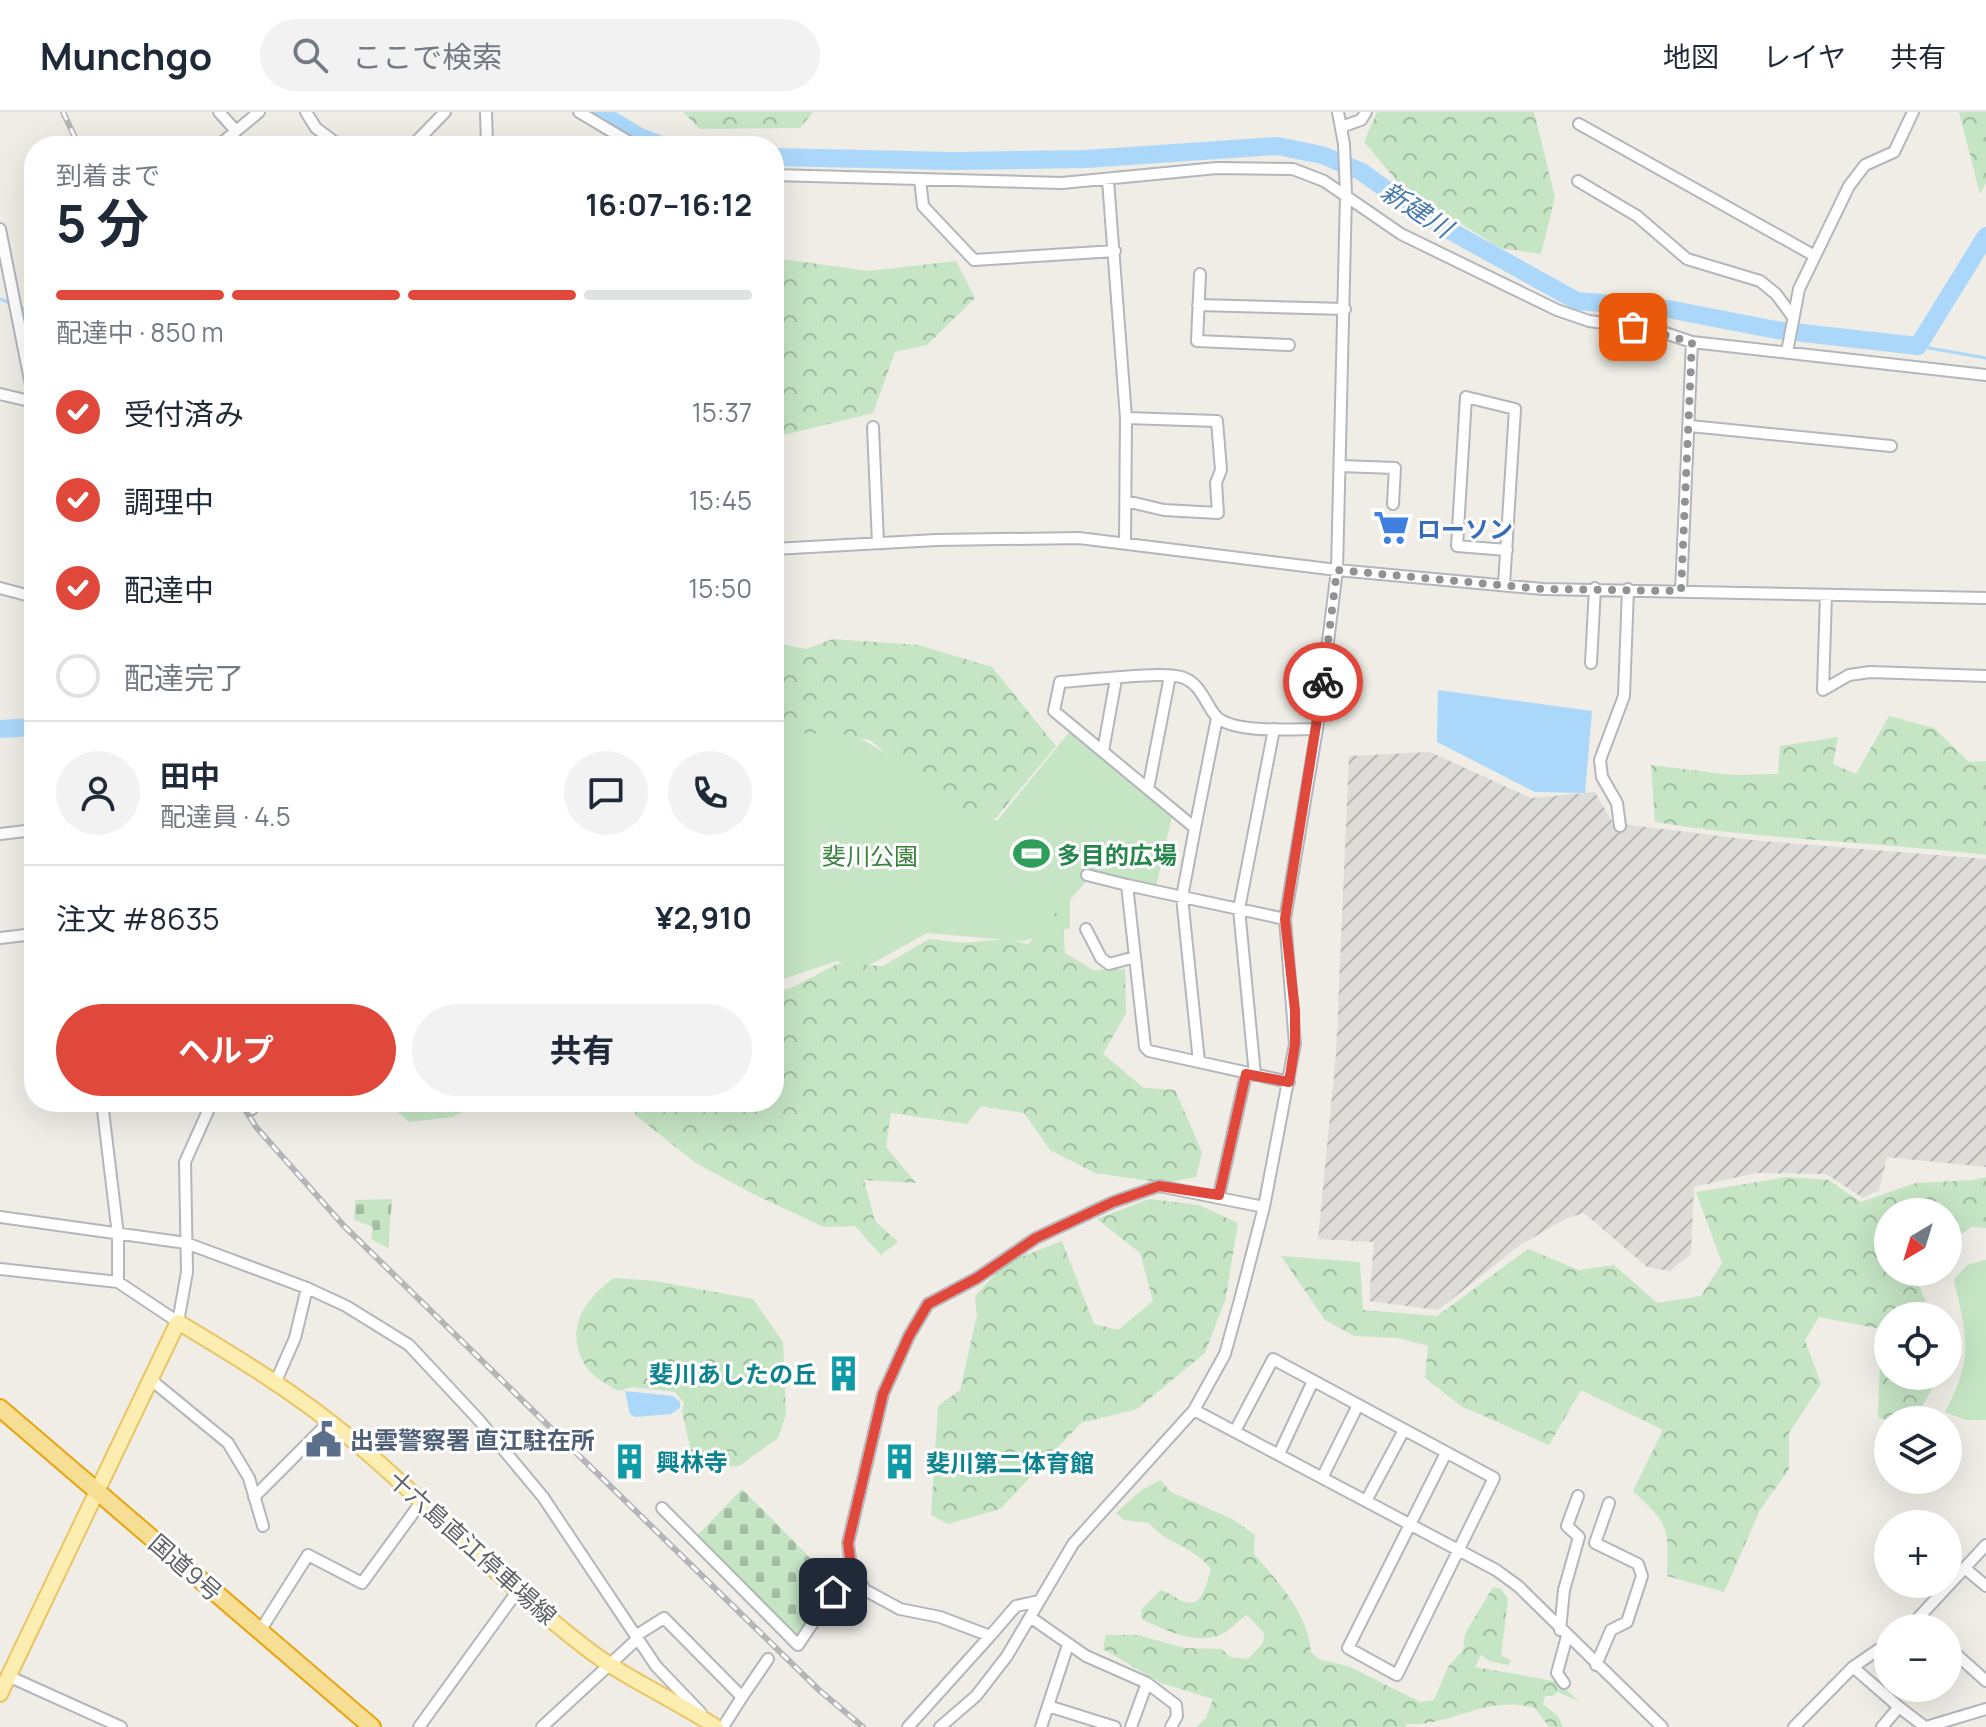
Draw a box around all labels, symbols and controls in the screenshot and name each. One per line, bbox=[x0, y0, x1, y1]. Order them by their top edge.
search box bbox=[260, 19, 820, 91]
text: Munchgo bbox=[40, 29, 212, 81]
icon: search bbox=[288, 33, 332, 77]
text: ここで検索 bbox=[352, 36, 502, 77]
text: 地図 bbox=[1663, 37, 1719, 75]
text: レイヤ bbox=[1763, 37, 1846, 75]
text: 共有 bbox=[1890, 37, 1946, 75]
text: 到着まで bbox=[56, 157, 160, 193]
water label: 新建川 bbox=[1374, 173, 1462, 247]
text: 16:07–16:12 bbox=[585, 184, 752, 225]
text: 5 分 bbox=[56, 187, 149, 258]
pin bbox=[1599, 293, 1667, 361]
icon: bag bbox=[1611, 305, 1655, 349]
text: 配達中 · 850 m bbox=[56, 314, 224, 350]
icon: check bbox=[56, 390, 100, 434]
text: 受付済み bbox=[124, 393, 244, 434]
text: 15:37 bbox=[692, 394, 752, 430]
icon: check bbox=[56, 478, 100, 522]
text: 調理中 bbox=[124, 481, 214, 522]
text: 15:45 bbox=[689, 482, 752, 518]
supermarket icon: ローソン bbox=[1372, 509, 1410, 547]
place label: ローソン bbox=[1417, 512, 1513, 545]
icon: check bbox=[56, 566, 100, 610]
text: 配達中 bbox=[124, 569, 214, 610]
text: 15:50 bbox=[688, 570, 752, 606]
courier bbox=[1283, 642, 1363, 722]
text: 配達完了 bbox=[124, 657, 244, 698]
icon: bike bbox=[1301, 660, 1345, 704]
button: person bbox=[56, 751, 140, 835]
button: chat bbox=[564, 751, 648, 835]
button: phone bbox=[668, 751, 752, 835]
text: 田中 bbox=[160, 755, 220, 796]
text: 配達員 · 4.5 bbox=[160, 798, 291, 834]
sports icon: 多目的広場 bbox=[1012, 835, 1050, 873]
place label: 多目的広場 bbox=[1057, 838, 1177, 871]
park label: 斐川公園 bbox=[822, 839, 918, 872]
text: ¥2,910 bbox=[655, 897, 752, 938]
text: 注文 #8635 bbox=[56, 898, 220, 939]
button: ヘルプ bbox=[56, 1004, 396, 1096]
button: 共有 bbox=[412, 1004, 752, 1096]
north arrow bbox=[1874, 1198, 1962, 1286]
map controls bbox=[1874, 1198, 1962, 1702]
button: locate bbox=[1874, 1302, 1962, 1390]
building icon: 斐川あしたの丘 bbox=[824, 1354, 862, 1392]
place label: 斐川あしたの丘 bbox=[649, 1357, 817, 1390]
button: layers bbox=[1874, 1406, 1962, 1494]
public building icon: 出雲警察署 直江駐在所 bbox=[305, 1420, 343, 1458]
place label: 出雲警察署 直江駐在所 bbox=[350, 1423, 595, 1456]
building icon: 興林寺 bbox=[611, 1442, 649, 1480]
building icon: 斐川第二体育館 bbox=[881, 1443, 919, 1481]
place label: 興林寺 bbox=[656, 1445, 728, 1478]
place label: 斐川第二体育館 bbox=[926, 1446, 1094, 1479]
street label: 十六島直江停車場線 bbox=[382, 1462, 564, 1632]
button: + bbox=[1874, 1510, 1962, 1598]
street label: 国道9号 bbox=[142, 1526, 230, 1608]
pin bbox=[799, 1558, 867, 1626]
icon: home bbox=[811, 1570, 855, 1614]
button: − bbox=[1874, 1614, 1962, 1702]

